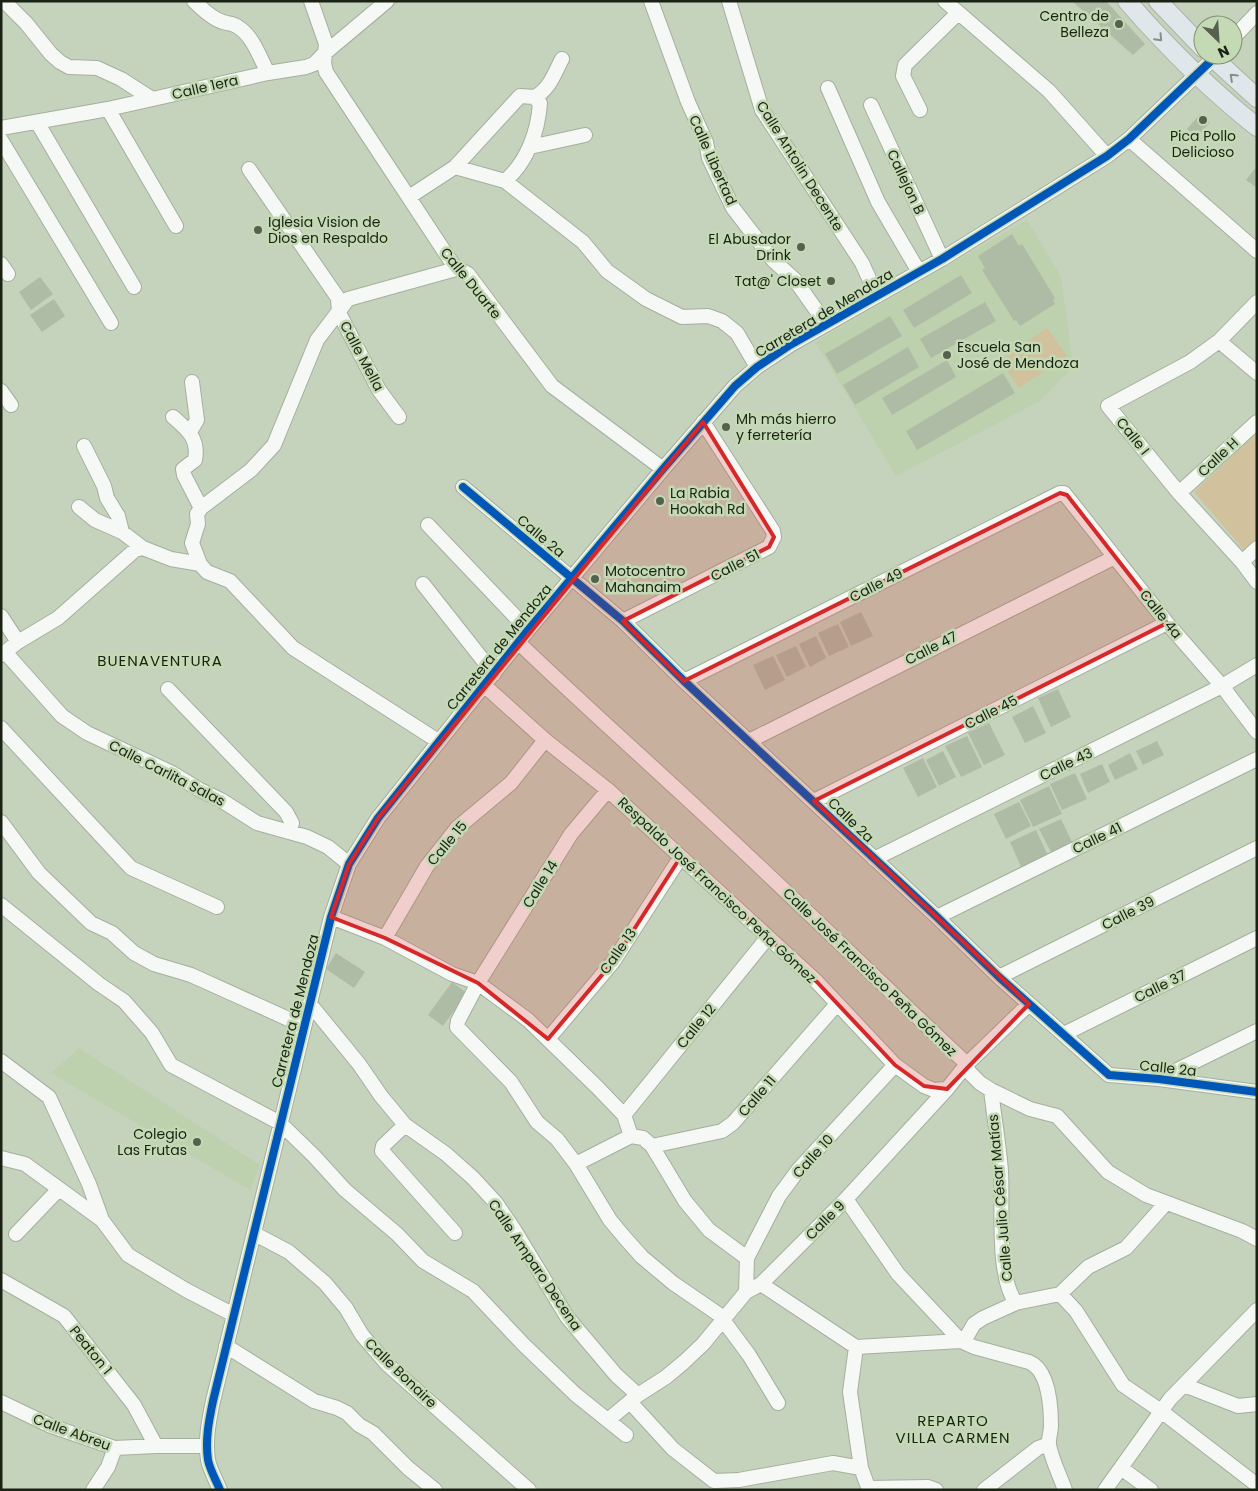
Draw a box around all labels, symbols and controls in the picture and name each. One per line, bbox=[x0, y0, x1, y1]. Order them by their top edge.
place label: Centro de Belleza bbox=[1039, 6, 1109, 42]
north arrow bbox=[1193, 15, 1243, 65]
marker: Centro de Belleza bbox=[1113, 18, 1125, 30]
one-way arrow bbox=[1153, 32, 1162, 41]
text: N bbox=[1214, 40, 1232, 63]
street label: Calle 1era bbox=[170, 70, 240, 104]
one-way arrow bbox=[1230, 74, 1239, 83]
street label: Calle Antolin Decente bbox=[752, 97, 848, 235]
street label: Calle Libertad bbox=[684, 112, 742, 208]
marker: Pica Pollo Delicioso bbox=[1197, 114, 1209, 126]
place label: Pica Pollo Delicioso bbox=[1170, 126, 1236, 162]
street label: Callejon B bbox=[882, 146, 930, 218]
place label: Iglesia Vision de Dios en Respaldo bbox=[268, 212, 388, 248]
marker: Iglesia Vision de Dios en Respaldo bbox=[252, 224, 264, 236]
place label: El Abusador Drink bbox=[708, 229, 792, 265]
marker: El Abusador Drink bbox=[795, 241, 807, 253]
street label: Calle Duarte bbox=[436, 243, 506, 323]
street label: Carretera de Mendoza bbox=[751, 264, 897, 362]
place label: Tat@' Closet bbox=[734, 271, 821, 291]
marker: Tat@' Closet bbox=[825, 275, 837, 287]
street label: Calle Mella bbox=[335, 317, 389, 395]
place label: Escuela San José de Mendoza bbox=[957, 337, 1079, 373]
marker: Escuela San José de Mendoza bbox=[941, 349, 953, 361]
place label: Mh más hierro y ferretería bbox=[736, 409, 836, 445]
street label: Calle I bbox=[1112, 413, 1154, 459]
marker: Mh más hierro y ferretería bbox=[720, 421, 732, 433]
street label: Calle H bbox=[1193, 433, 1243, 481]
place label: La Rabia Hookah Rd bbox=[670, 483, 745, 519]
marker: La Rabia Hookah Rd bbox=[654, 495, 666, 507]
street label: Calle 2a bbox=[513, 510, 569, 562]
street label: Calle 51 bbox=[707, 544, 763, 586]
place label: Motocentro Mahanaim bbox=[605, 561, 686, 597]
street label: Calle 49 bbox=[846, 563, 906, 607]
marker: Motocentro Mahanaim bbox=[589, 573, 601, 585]
street label: Carretera de Mendoza bbox=[442, 580, 556, 714]
street label: Calle 4a bbox=[1135, 585, 1187, 643]
street label: Calle 47 bbox=[901, 626, 961, 670]
district label: BUENAVENTURA bbox=[97, 650, 223, 671]
street label: Calle 45 bbox=[961, 690, 1021, 734]
street label: Calle Carlita Salas bbox=[105, 735, 229, 811]
street label: Calle 43 bbox=[1036, 743, 1096, 785]
street label: Respaldo José Francisco Peña Gómez bbox=[613, 792, 821, 988]
street label: Calle 2a bbox=[824, 793, 878, 847]
street label: Calle 15 bbox=[422, 816, 472, 870]
street label: Calle 41 bbox=[1069, 817, 1125, 859]
street label: Calle 14 bbox=[518, 856, 563, 912]
street label: Calle José Francisco Peña Gómez bbox=[778, 883, 962, 1061]
street label: Calle 39 bbox=[1098, 891, 1158, 935]
street label: Calle 13 bbox=[595, 924, 641, 978]
street label: Carretera de Mendoza bbox=[266, 932, 324, 1090]
street label: Calle 37 bbox=[1131, 965, 1190, 1007]
street label: Calle 12 bbox=[672, 999, 720, 1053]
street label: Calle 2a bbox=[1139, 1055, 1197, 1081]
street label: Calle 11 bbox=[734, 1071, 780, 1121]
street label: Calle Julio César Matías bbox=[983, 1114, 1017, 1282]
place label: Colegio Las Frutas bbox=[117, 1124, 187, 1160]
street label: Calle 10 bbox=[788, 1130, 838, 1182]
marker: Colegio Las Frutas bbox=[191, 1136, 203, 1148]
street label: Calle Amparo Decena bbox=[484, 1195, 586, 1335]
street label: Calle 9 bbox=[801, 1196, 849, 1244]
street label: Peaton 1 bbox=[65, 1321, 117, 1379]
street label: Calle Bonaire bbox=[361, 1334, 442, 1413]
street label: Calle Abreu bbox=[30, 1409, 114, 1455]
district label: REPARTO VILLA CARMEN bbox=[896, 1410, 1010, 1448]

